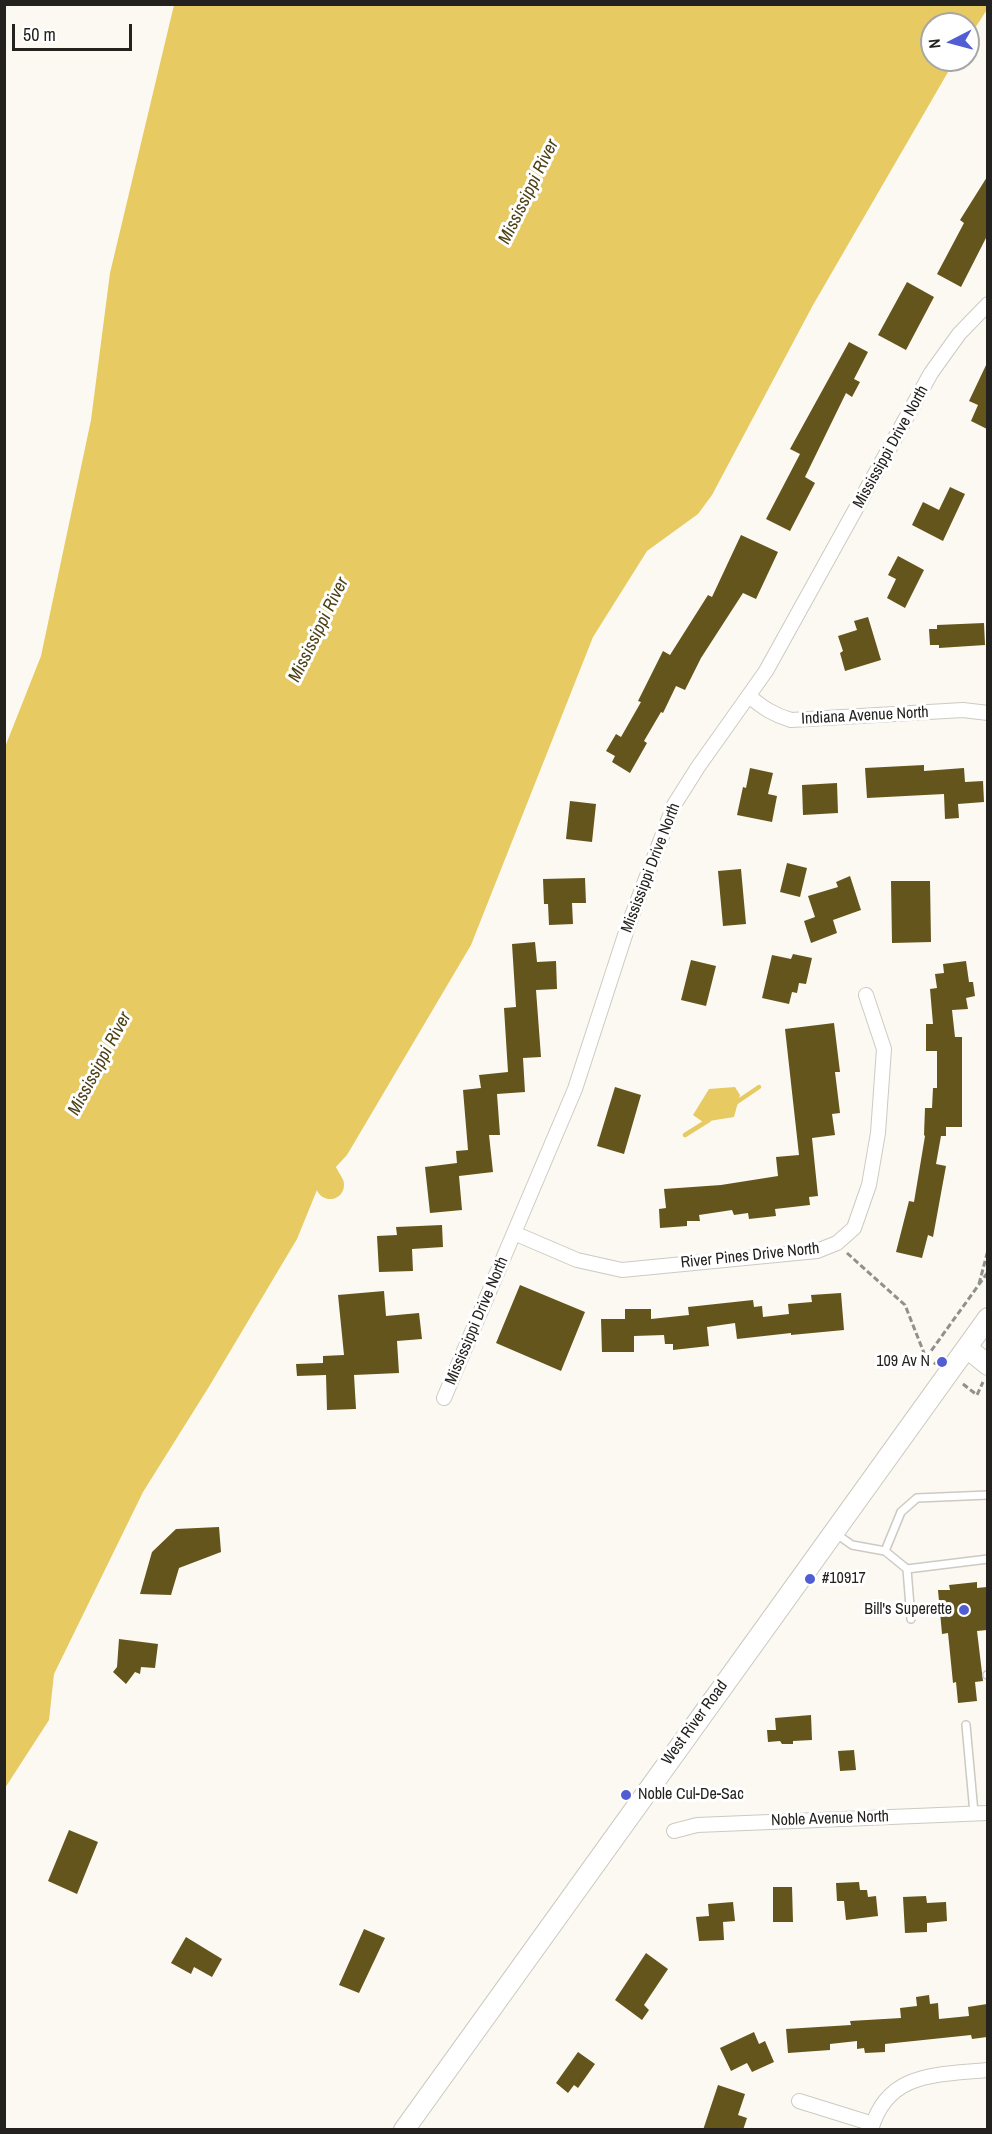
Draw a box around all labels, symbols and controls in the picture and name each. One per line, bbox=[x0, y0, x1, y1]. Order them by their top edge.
scale bar bbox=[15, 12, 135, 50]
north arrow bbox=[920, 12, 980, 72]
text: 50 m bbox=[23, 22, 56, 47]
text: N bbox=[923, 38, 946, 50]
water label: Mississippi River bbox=[494, 136, 564, 248]
street label: Mississippi Drive North bbox=[849, 382, 933, 512]
water label: Mississippi River bbox=[284, 574, 354, 686]
street label: Indiana Avenue North bbox=[801, 703, 929, 729]
street label: Mississippi Drive North bbox=[617, 801, 685, 935]
water label: Mississippi River bbox=[64, 1009, 136, 1119]
street label: River Pines Drive North bbox=[680, 1239, 820, 1273]
street label: Mississippi Drive North bbox=[441, 1254, 513, 1388]
place label: 109 Av N bbox=[876, 1352, 930, 1372]
marker: 109 Av N bbox=[935, 1355, 949, 1369]
place label: #10917 bbox=[822, 1569, 866, 1589]
marker: #10917 bbox=[803, 1572, 817, 1586]
place label: Bill's Superette bbox=[864, 1600, 952, 1620]
marker: Bill's Superette bbox=[957, 1603, 971, 1617]
street label: West River Road bbox=[658, 1677, 732, 1769]
place label: Noble Cul-De-Sac bbox=[638, 1785, 744, 1805]
marker: Noble Cul-De-Sac bbox=[619, 1788, 633, 1802]
street label: Noble Avenue North bbox=[771, 1807, 889, 1831]

